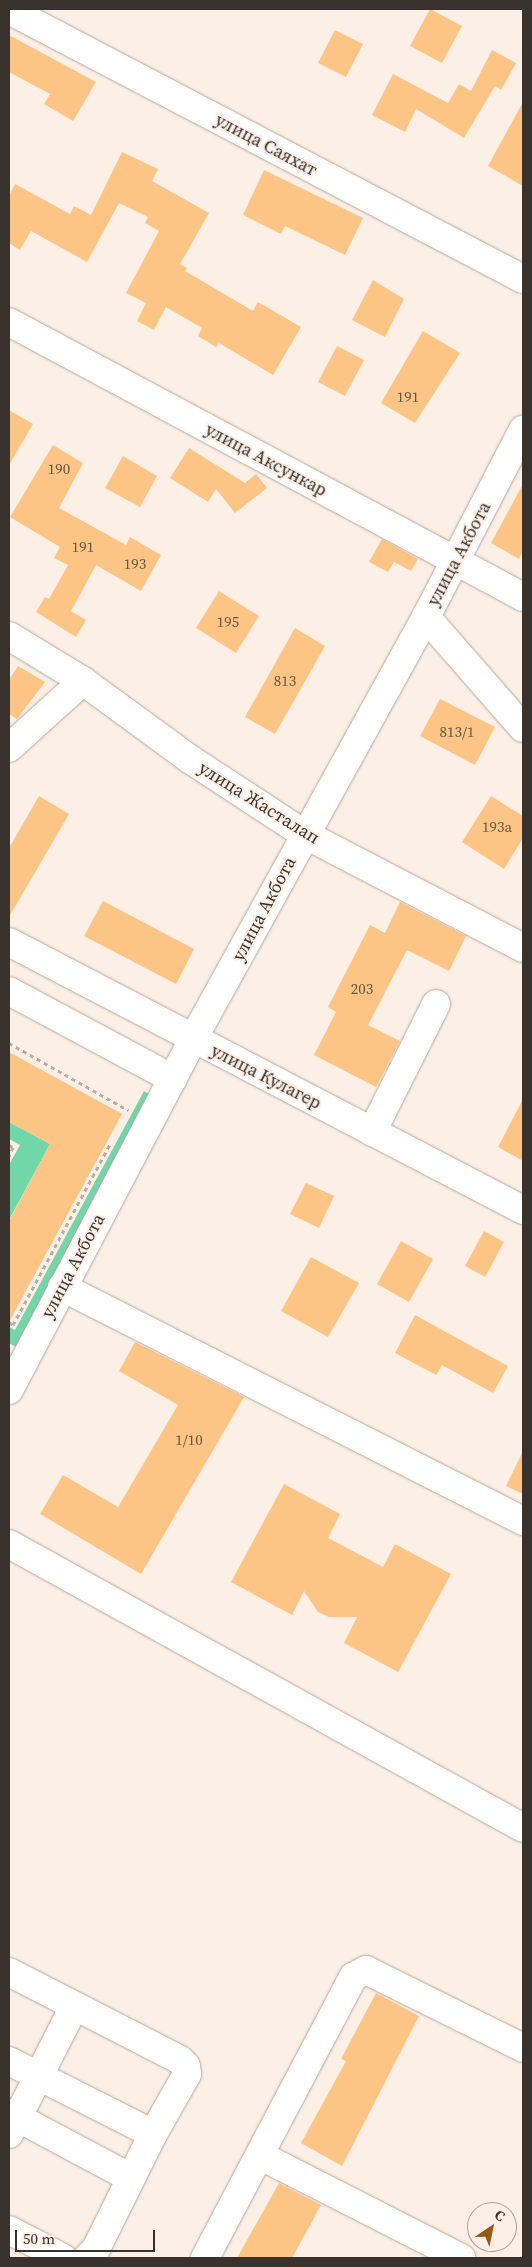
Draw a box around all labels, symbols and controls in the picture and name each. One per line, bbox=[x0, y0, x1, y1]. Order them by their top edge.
street label: улица Саяхат bbox=[211, 109, 321, 181]
house number: 191 bbox=[397, 388, 419, 406]
street label: улица Аксункар bbox=[201, 419, 331, 501]
house number: 190 bbox=[48, 460, 70, 478]
street label: улица Акбота bbox=[422, 498, 496, 610]
house number: 191 bbox=[72, 538, 94, 556]
house number: 193 bbox=[124, 555, 146, 573]
house number: 195 bbox=[217, 613, 239, 631]
house number: 813 bbox=[274, 672, 296, 690]
house number: 813/1 bbox=[440, 723, 474, 741]
street label: улица Жасталап bbox=[194, 757, 324, 849]
house number: 193а bbox=[482, 818, 512, 836]
street label: улица Акбота bbox=[227, 853, 301, 965]
house number: 203 bbox=[351, 980, 373, 998]
street label: улица Кулагер bbox=[207, 1040, 325, 1114]
street label: улица Акбота bbox=[36, 1210, 110, 1322]
house number: 1/10 bbox=[175, 1431, 203, 1449]
north arrow bbox=[467, 2202, 517, 2252]
text: С bbox=[491, 2205, 509, 2226]
scale bar bbox=[18, 2220, 158, 2252]
text: 50 m bbox=[23, 2228, 55, 2249]

